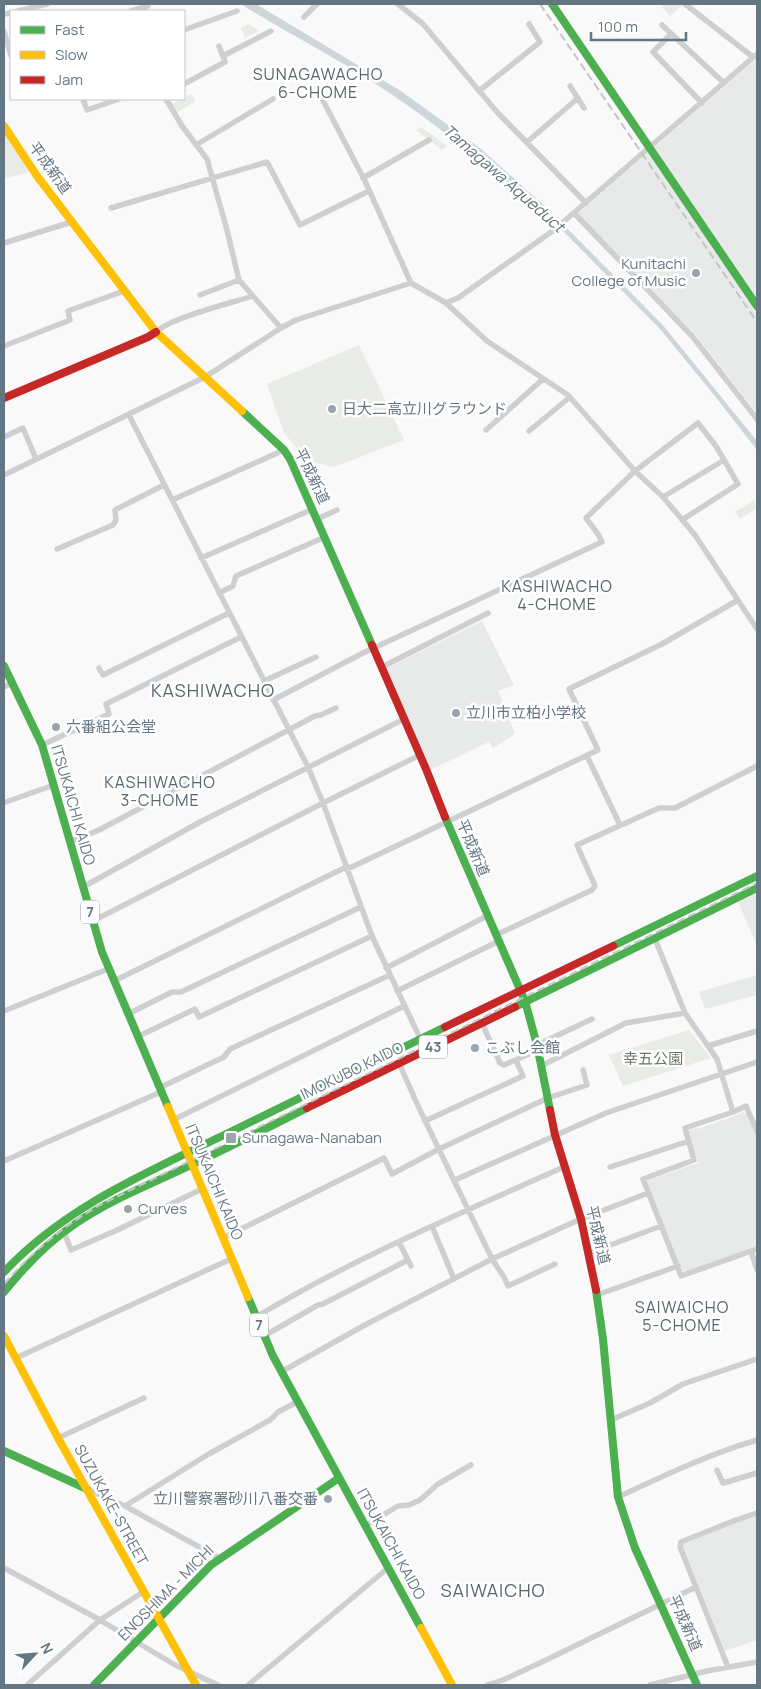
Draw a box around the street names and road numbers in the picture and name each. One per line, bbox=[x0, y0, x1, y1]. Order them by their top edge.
street label: 平成新道 bbox=[24, 137, 77, 198]
street label: 平成新道 bbox=[290, 444, 335, 507]
street label: ITSUKAICHI KAIDO bbox=[46, 742, 101, 868]
street label: 平成新道 bbox=[452, 816, 495, 880]
road number: 7 bbox=[81, 900, 99, 924]
street label: IMOKUBO KAIDO bbox=[297, 1036, 407, 1105]
road number: 43 bbox=[419, 1036, 447, 1058]
street label: ITSUKAICHI KAIDO bbox=[180, 1120, 248, 1243]
street label: 平成新道 bbox=[582, 1203, 615, 1266]
road number: 7 bbox=[250, 1314, 268, 1336]
street label: SUZUKAKE-STREET bbox=[69, 1440, 153, 1569]
street label: ITSUKAICHI KAIDO bbox=[352, 1484, 431, 1603]
street label: ENOSHIMA - MICHI bbox=[113, 1540, 218, 1645]
street label: 平成新道 bbox=[664, 1591, 707, 1654]

